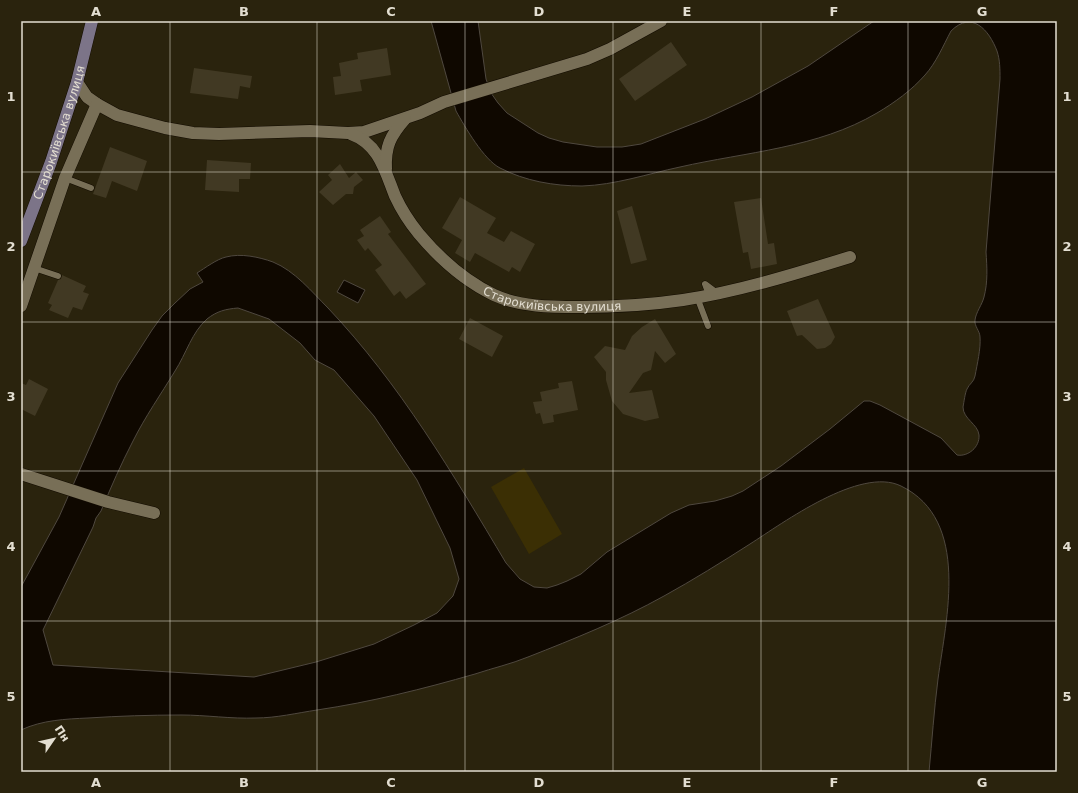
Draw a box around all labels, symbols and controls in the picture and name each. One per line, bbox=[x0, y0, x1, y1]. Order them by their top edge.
text: A bbox=[91, 4, 101, 19]
text: B bbox=[239, 4, 249, 19]
text: C bbox=[386, 4, 396, 19]
text: D bbox=[534, 4, 545, 19]
text: E bbox=[683, 4, 691, 19]
text: F bbox=[830, 4, 838, 19]
text: G bbox=[977, 4, 987, 19]
street label: Старокиївська вулиця bbox=[30, 64, 88, 202]
text: 1 bbox=[6, 89, 16, 104]
text: 1 bbox=[1062, 89, 1072, 104]
text: 2 bbox=[6, 239, 16, 254]
text: 2 bbox=[1062, 239, 1072, 254]
street label: Старокиївська вулиця bbox=[481, 284, 622, 314]
text: 3 bbox=[6, 389, 16, 404]
text: 3 bbox=[1062, 389, 1072, 404]
text: 4 bbox=[6, 539, 16, 554]
text: 4 bbox=[1062, 539, 1072, 554]
text: 5 bbox=[6, 689, 16, 704]
text: 5 bbox=[1062, 689, 1072, 704]
north arrow bbox=[34, 719, 74, 759]
text: Пн bbox=[52, 723, 72, 744]
text: A bbox=[91, 775, 101, 790]
text: B bbox=[239, 775, 249, 790]
text: C bbox=[386, 775, 396, 790]
text: D bbox=[534, 775, 545, 790]
text: E bbox=[683, 775, 691, 790]
text: F bbox=[830, 775, 838, 790]
text: G bbox=[977, 775, 987, 790]

